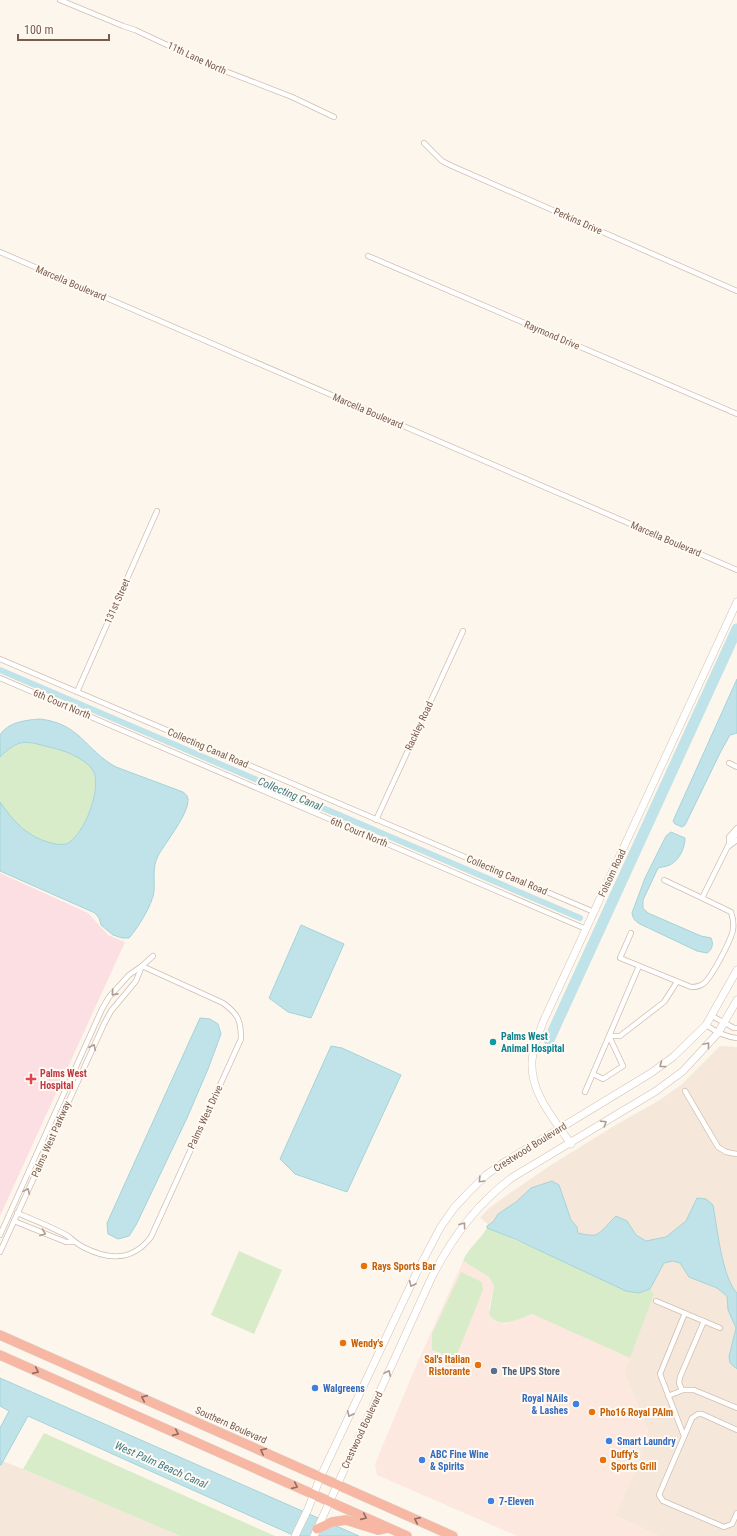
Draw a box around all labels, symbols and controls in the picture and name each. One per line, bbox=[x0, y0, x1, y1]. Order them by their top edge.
scale bar bbox=[18, 16, 109, 42]
text: 100 m bbox=[24, 23, 54, 37]
street label: 11th Lane North bbox=[166, 40, 228, 77]
street label: Perkins Drive bbox=[552, 205, 604, 237]
street label: Marcella Boulevard bbox=[34, 263, 108, 303]
street label: Raymond Drive bbox=[523, 318, 581, 352]
street label: Marcella Boulevard bbox=[331, 391, 405, 431]
street label: Marcella Boulevard bbox=[629, 519, 703, 559]
street label: 131st Street bbox=[102, 577, 132, 625]
street label: 6th Court North bbox=[32, 687, 93, 721]
street label: Rackley Road bbox=[403, 700, 435, 752]
street label: Collecting Canal Road bbox=[166, 726, 250, 770]
water label: Collecting Canal bbox=[256, 775, 325, 814]
street label: 6th Court North bbox=[329, 815, 390, 849]
street label: Folsom Road bbox=[596, 847, 628, 899]
street label: Collecting Canal Road bbox=[465, 853, 549, 897]
one-way arrow bbox=[111, 988, 118, 995]
place label: Palms West Animal Hospital bbox=[501, 1031, 565, 1054]
marker: Palms West Animal Hospital bbox=[488, 1037, 498, 1047]
one-way arrow bbox=[88, 1043, 96, 1051]
one-way arrow bbox=[702, 1043, 709, 1050]
one-way arrow bbox=[659, 1060, 666, 1068]
place label: Palms West Hospital bbox=[40, 1068, 87, 1091]
marker: Palms West Hospital bbox=[25, 1073, 37, 1085]
street label: Palms West Drive bbox=[185, 1083, 225, 1151]
street label: Palms West Parkway bbox=[29, 1099, 73, 1179]
street label: Crestwood Boulevard bbox=[492, 1120, 568, 1174]
one-way arrow bbox=[600, 1121, 607, 1128]
one-way arrow bbox=[478, 1175, 486, 1183]
one-way arrow bbox=[22, 1187, 30, 1195]
one-way arrow bbox=[459, 1223, 466, 1230]
one-way arrow bbox=[40, 1229, 47, 1237]
marker: Rays Sports Bar bbox=[359, 1261, 369, 1271]
place label: Rays Sports Bar bbox=[372, 1261, 437, 1272]
one-way arrow bbox=[409, 1279, 417, 1287]
marker: Wendy's bbox=[338, 1338, 348, 1348]
place label: Wendy's bbox=[351, 1338, 384, 1349]
place label: Sal's Italian Ristorante bbox=[424, 1354, 470, 1377]
marker: Sal's Italian Ristorante bbox=[473, 1360, 483, 1370]
one-way arrow bbox=[31, 1366, 39, 1374]
marker: The UPS Store bbox=[489, 1366, 499, 1376]
place label: The UPS Store bbox=[502, 1366, 560, 1377]
one-way arrow bbox=[383, 1370, 391, 1378]
marker: Walgreens bbox=[310, 1383, 320, 1393]
place label: Walgreens bbox=[323, 1383, 365, 1394]
street label: Crestwood Boulevard bbox=[339, 1390, 385, 1470]
place label: Royal NAils & Lashes bbox=[522, 1393, 568, 1416]
one-way arrow bbox=[141, 1395, 148, 1403]
marker: Royal NAils & Lashes bbox=[571, 1399, 581, 1409]
street label: Southern Boulevard bbox=[194, 1404, 268, 1446]
marker: Pho16 Royal PAlm bbox=[587, 1407, 597, 1417]
place label: Pho16 Royal PAlm bbox=[600, 1407, 673, 1418]
one-way arrow bbox=[347, 1409, 355, 1417]
one-way arrow bbox=[173, 1429, 180, 1437]
marker: Smart Laundry bbox=[604, 1436, 614, 1446]
place label: Smart Laundry bbox=[617, 1436, 676, 1447]
water label: West Palm Beach Canal bbox=[113, 1439, 210, 1491]
one-way arrow bbox=[259, 1448, 267, 1456]
place label: ABC Fine Wine & Spirits bbox=[430, 1449, 489, 1472]
place label: Duffy's Sports Grill bbox=[611, 1449, 657, 1472]
marker: ABC Fine Wine & Spirits bbox=[417, 1455, 427, 1465]
marker: Duffy's Sports Grill bbox=[598, 1455, 608, 1465]
one-way arrow bbox=[291, 1481, 299, 1489]
marker: 7-Eleven bbox=[486, 1496, 496, 1506]
place label: 7-Eleven bbox=[499, 1496, 534, 1507]
one-way arrow bbox=[360, 1512, 368, 1520]
one-way arrow bbox=[413, 1517, 421, 1525]

